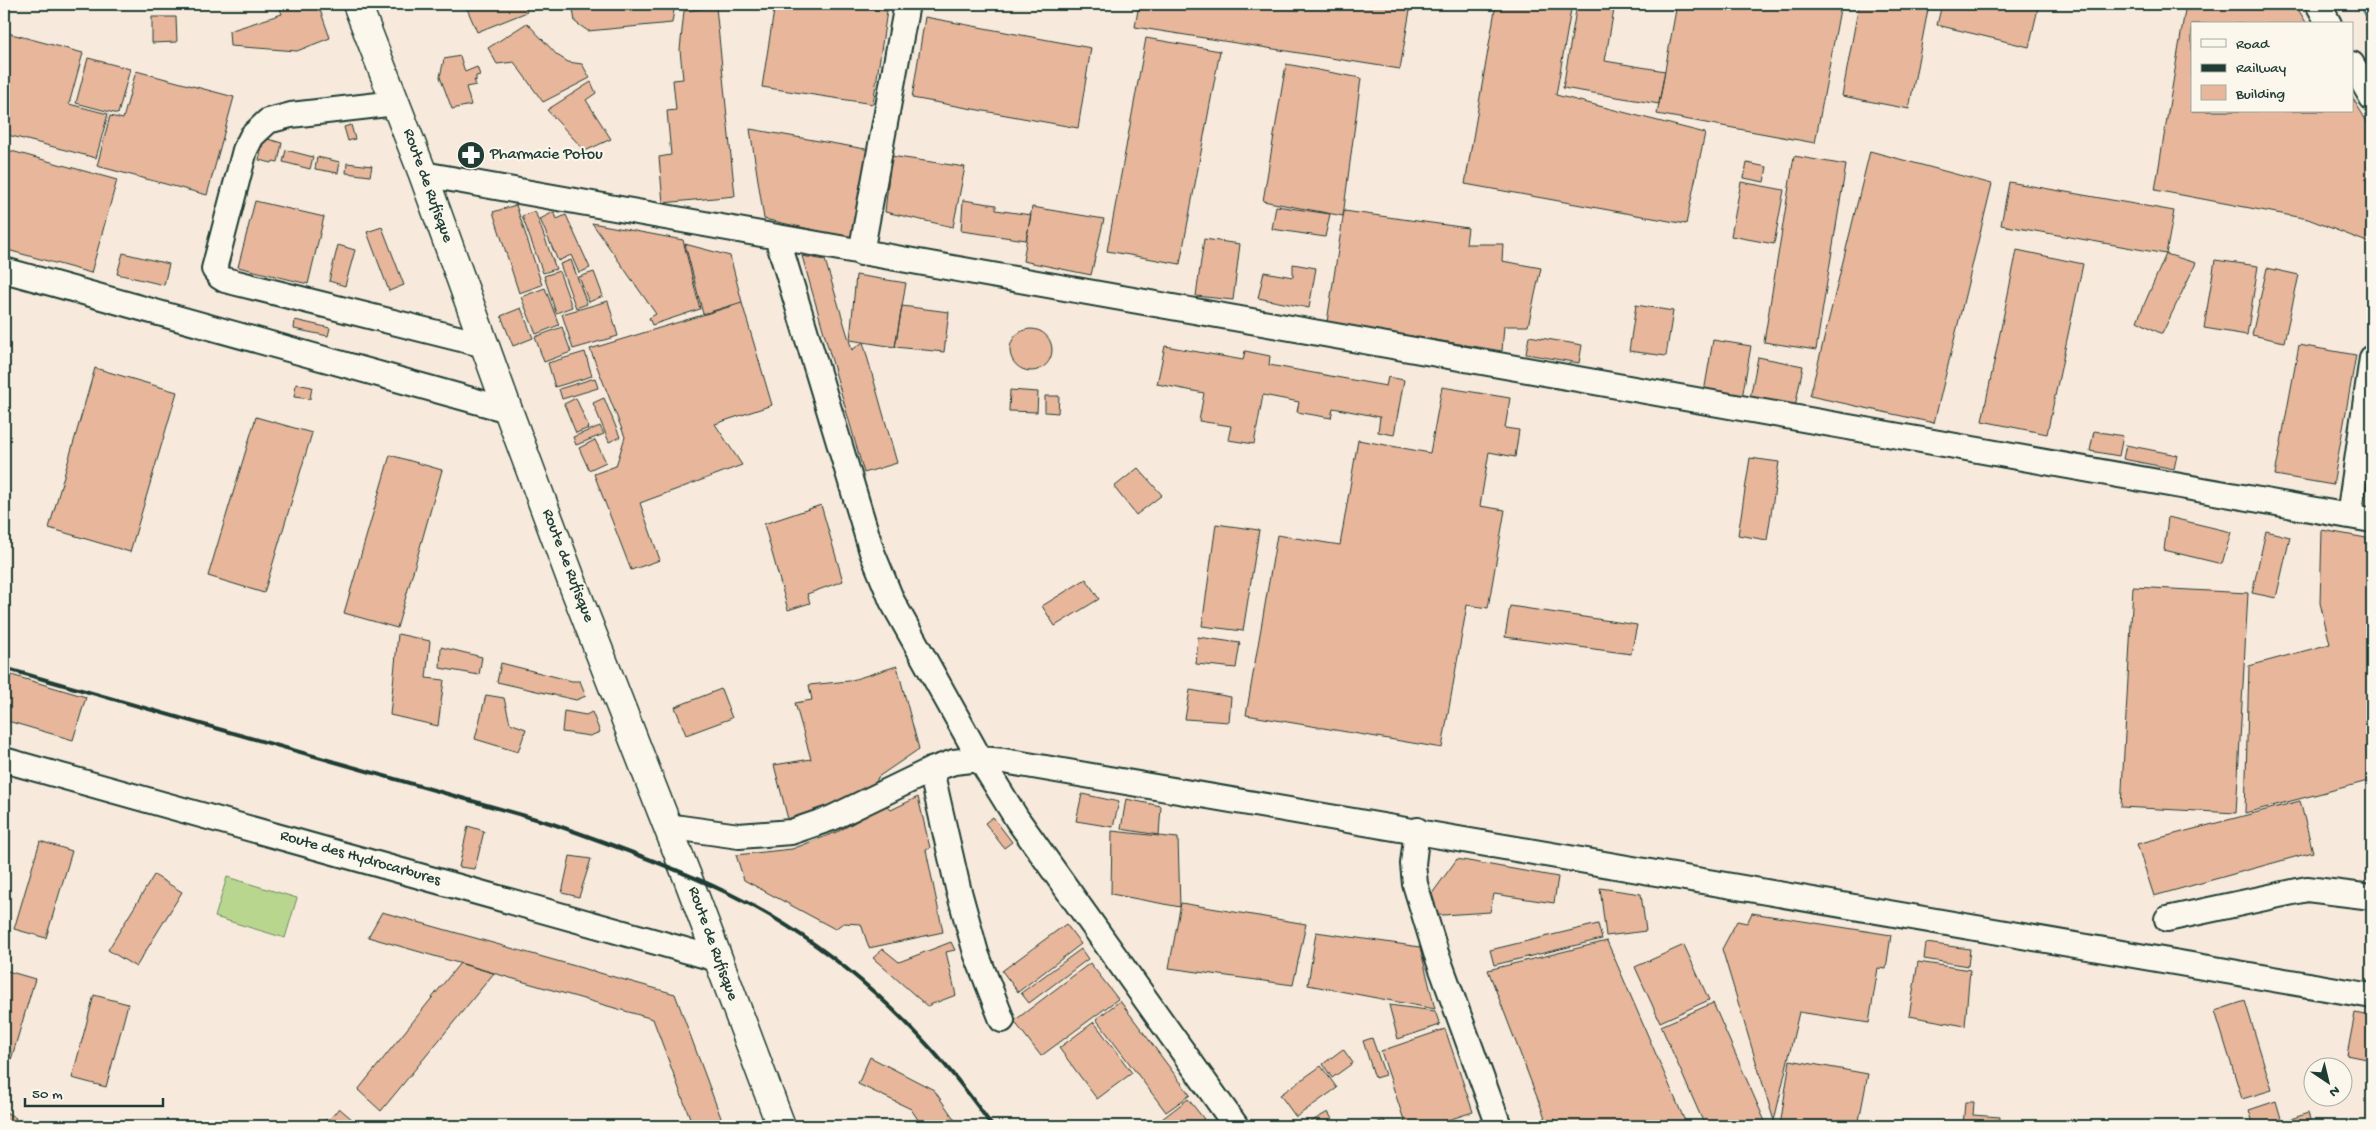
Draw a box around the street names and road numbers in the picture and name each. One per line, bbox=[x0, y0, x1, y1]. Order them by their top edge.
street label: Route de Rufisque bbox=[398, 127, 457, 246]
street label: Route de Rufisque bbox=[537, 507, 598, 626]
street label: Route des Hydrocarbures bbox=[278, 827, 444, 891]
street label: Route de Rufisque bbox=[683, 885, 742, 1004]

